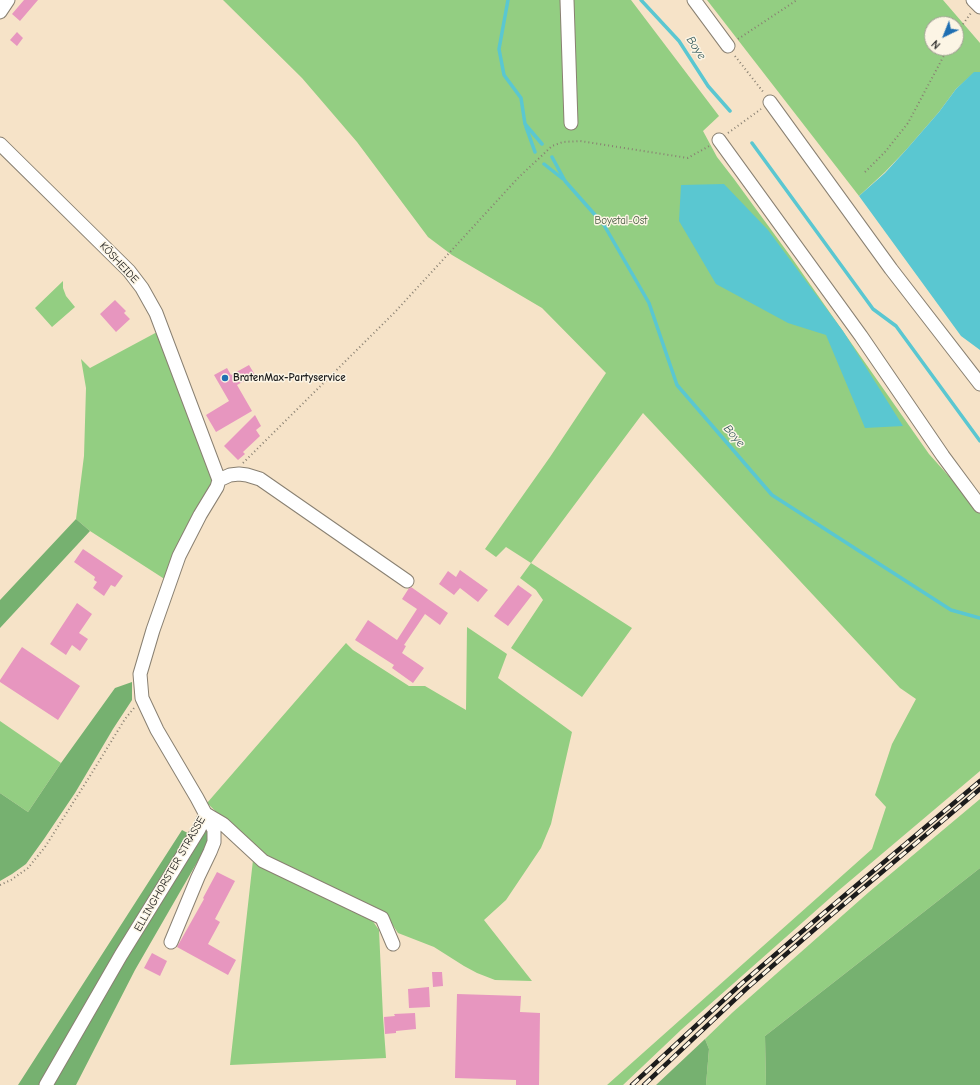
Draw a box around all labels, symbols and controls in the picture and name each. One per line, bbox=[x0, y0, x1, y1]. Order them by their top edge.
north arrow bbox=[924, 16, 964, 56]
water label: Boye bbox=[683, 34, 709, 62]
text: N bbox=[929, 37, 943, 52]
park label: Boyetal-Ost bbox=[595, 214, 647, 228]
street label: KÖSHEIDE bbox=[97, 240, 141, 286]
place label: BratenMax-Partyservice bbox=[233, 371, 346, 385]
marker: BratenMax-Partyservice bbox=[220, 373, 230, 383]
water label: Boye bbox=[720, 422, 748, 450]
street label: ELLINGHORSTER STRASSE bbox=[132, 814, 208, 934]

